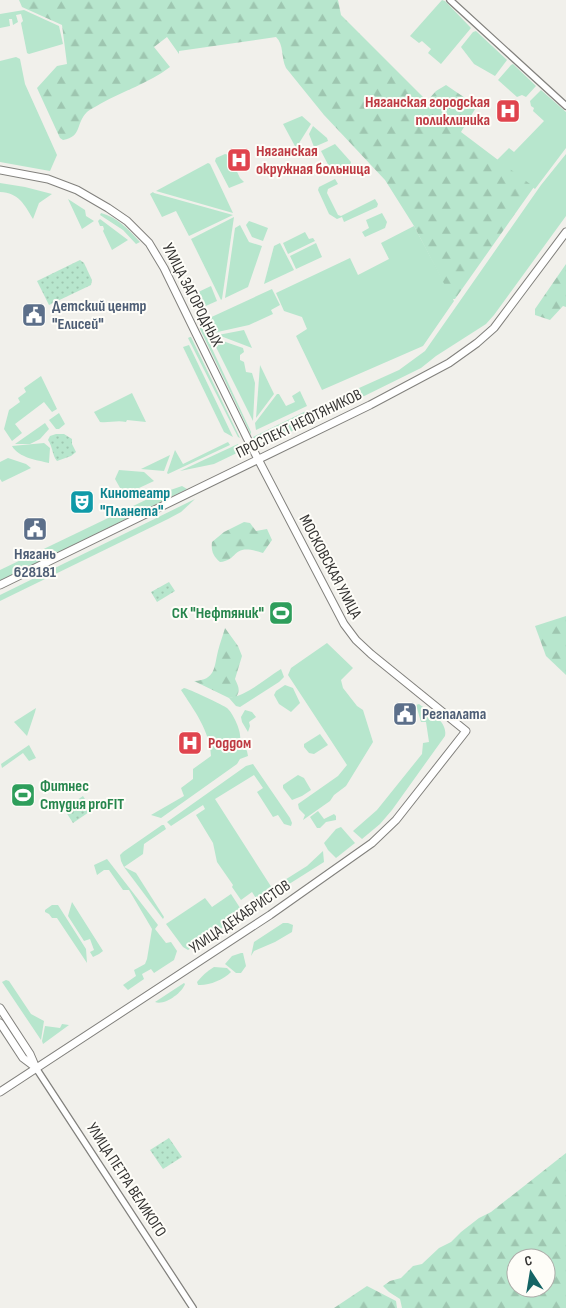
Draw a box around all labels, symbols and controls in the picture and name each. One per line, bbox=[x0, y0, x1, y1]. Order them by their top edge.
place label: Няганская городская поликлиника bbox=[365, 93, 490, 130]
hospital icon: Няганская городская поликлиника bbox=[495, 98, 521, 124]
place label: Няганская окружная больница bbox=[256, 142, 370, 179]
hospital icon: Няганская окружная больница bbox=[226, 147, 252, 173]
street label: УЛИЦА ЗАГОРОДНЫХ bbox=[158, 240, 226, 350]
place label: Детский центр "Елисей" bbox=[52, 297, 147, 334]
public building icon: Детский центр "Елисей" bbox=[21, 302, 47, 328]
street label: ПРОСПЕКТ НЕФТЯНИКОВ bbox=[233, 385, 365, 463]
place label: Кинотеатр "Планета" bbox=[100, 484, 170, 521]
theatre icon: Кинотеатр "Планета" bbox=[69, 489, 95, 515]
street label: МОСКОВСКАЯ УЛИЦА bbox=[295, 512, 365, 622]
public building icon: Нягань 628181 bbox=[22, 516, 48, 542]
place label: Нягань 628181 bbox=[14, 545, 57, 582]
sports icon: СК "Нефтяник" bbox=[268, 600, 294, 626]
place label: СК "Нефтяник" bbox=[172, 604, 264, 623]
public building icon: Регпалата bbox=[392, 701, 418, 727]
place label: Регпалата bbox=[422, 705, 486, 724]
hospital icon: Роддом bbox=[177, 730, 203, 756]
place label: Роддом bbox=[208, 734, 251, 753]
place label: Фитнес Студия proFIT bbox=[40, 777, 124, 814]
sports icon: Фитнес Студия proFIT bbox=[10, 782, 36, 808]
street label: УЛИЦА ДЕКАБРИСТОВ bbox=[186, 876, 294, 958]
street label: УЛИЦА ПЕТРА ВЕЛИКОГО bbox=[82, 1119, 170, 1241]
north arrow bbox=[506, 1248, 556, 1298]
text: С bbox=[523, 1252, 534, 1270]

